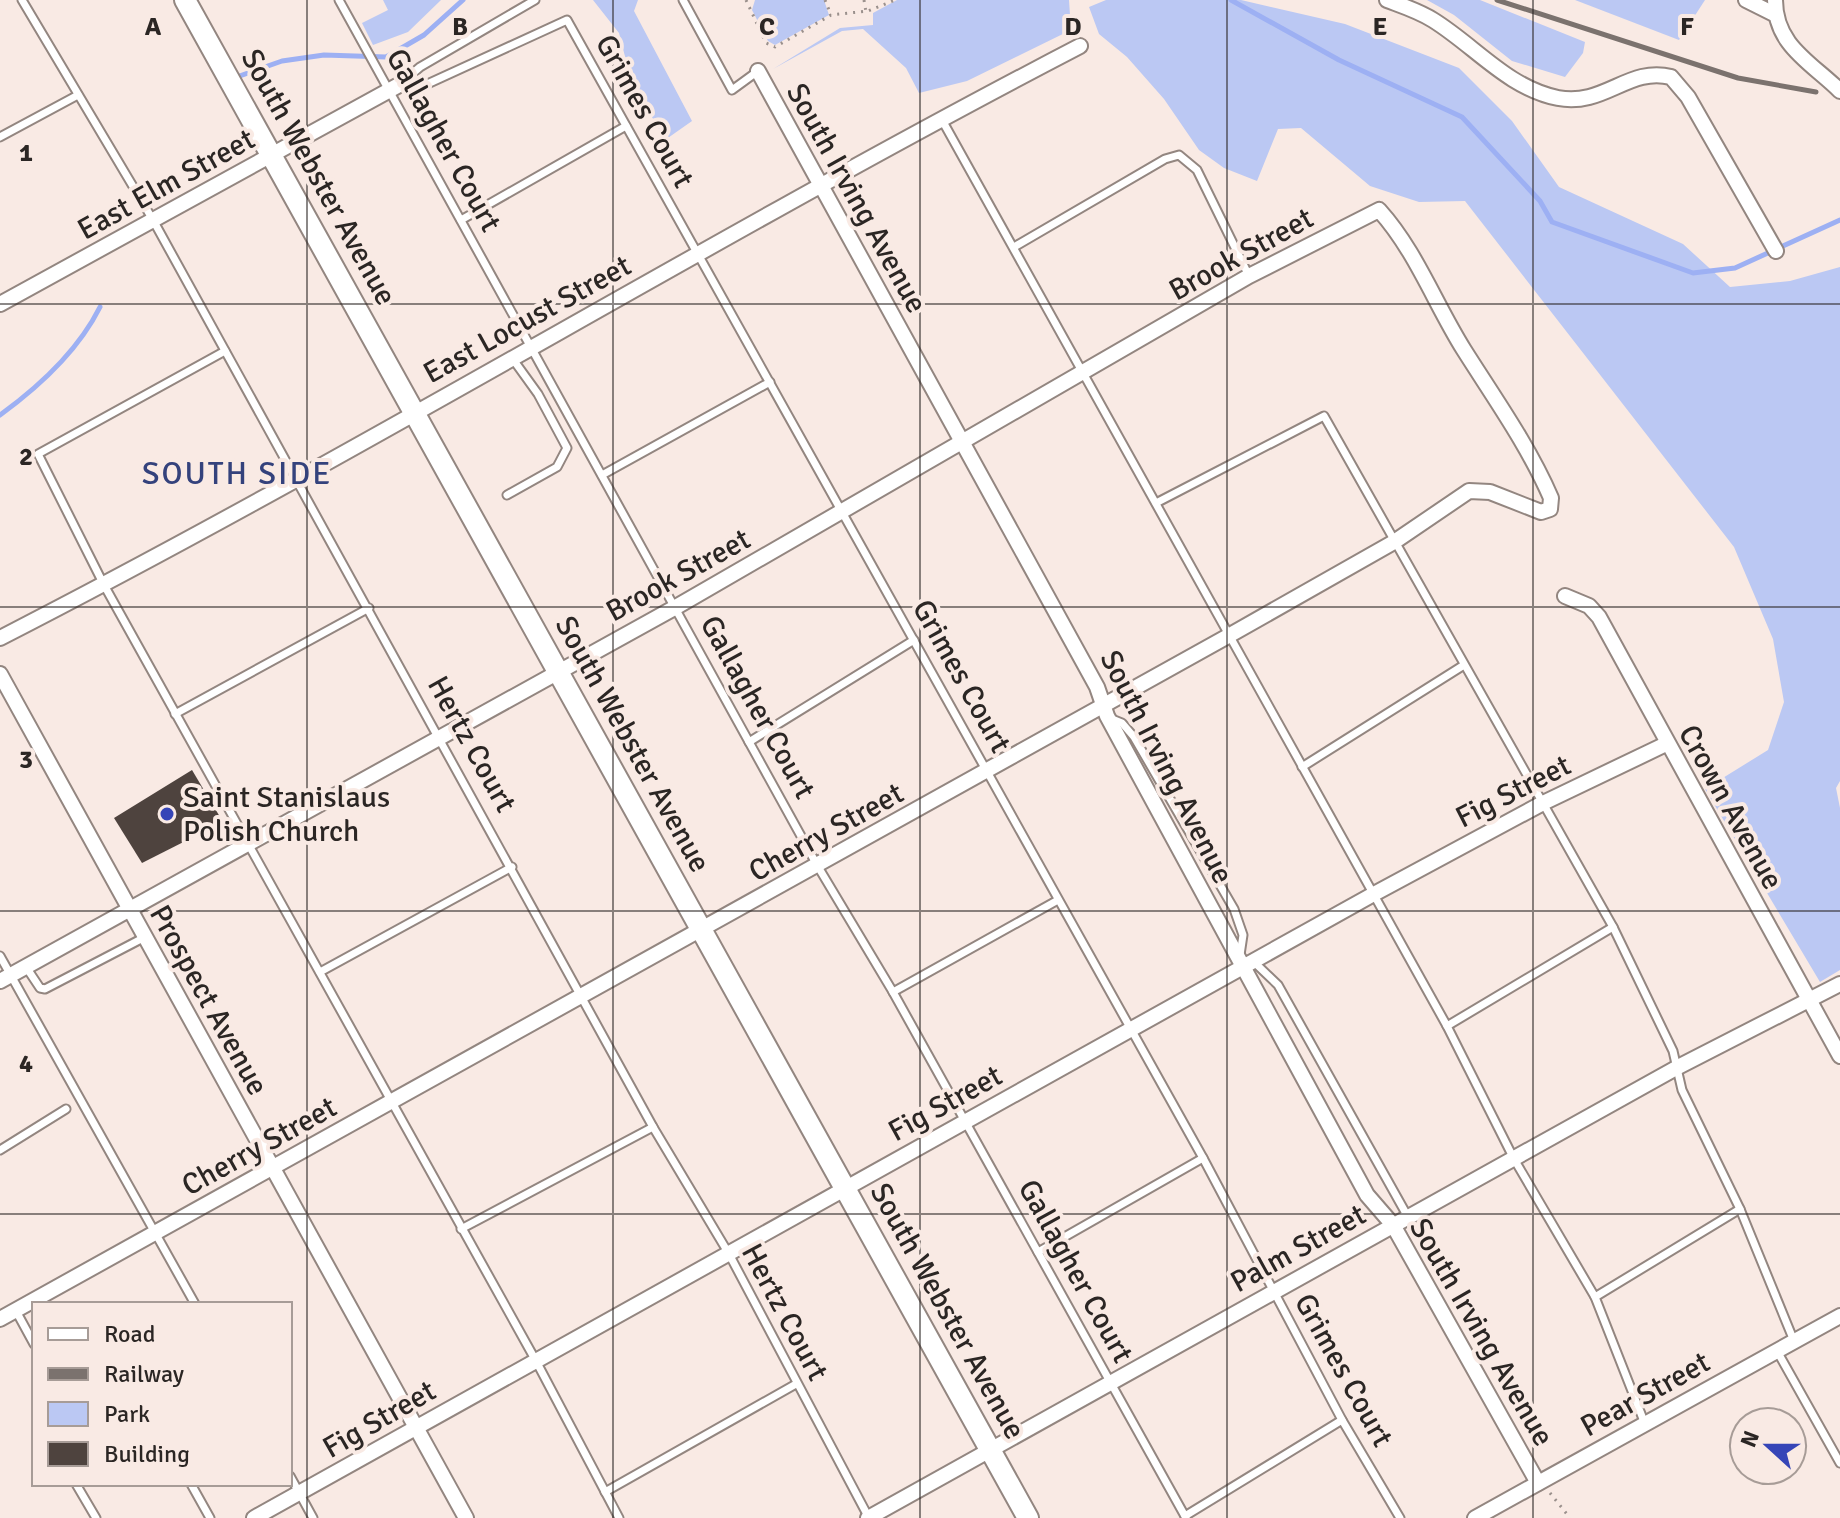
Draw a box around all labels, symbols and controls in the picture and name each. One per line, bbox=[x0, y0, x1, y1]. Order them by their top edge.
text: A bbox=[145, 11, 162, 43]
text: B bbox=[452, 11, 468, 43]
text: C bbox=[759, 11, 775, 43]
text: D bbox=[1064, 11, 1082, 43]
text: E bbox=[1373, 11, 1387, 43]
text: F bbox=[1680, 11, 1694, 43]
street label: Grimes Court bbox=[587, 28, 702, 194]
street label: Gallagher Court bbox=[378, 42, 509, 238]
street label: South Webster Avenue bbox=[233, 43, 404, 312]
street label: South Irving Avenue bbox=[778, 77, 935, 320]
street label: East Elm Street bbox=[71, 121, 261, 248]
text: 1 bbox=[19, 137, 33, 169]
street label: Brook Street bbox=[1163, 200, 1320, 309]
street label: East Locust Street bbox=[417, 247, 638, 392]
text: 2 bbox=[19, 441, 33, 473]
district label: SOUTH SIDE bbox=[142, 454, 332, 493]
street label: Brook Street bbox=[600, 521, 757, 630]
street label: Grimes Court bbox=[904, 593, 1019, 759]
street label: Gallagher Court bbox=[692, 609, 823, 805]
street label: South Webster Avenue bbox=[547, 610, 718, 879]
street label: South Irving Avenue bbox=[1092, 644, 1241, 890]
street label: Hertz Court bbox=[419, 670, 524, 819]
street label: Crown Avenue bbox=[1670, 718, 1791, 896]
text: 3 bbox=[19, 744, 33, 776]
street label: Fig Street bbox=[1449, 747, 1577, 836]
street label: Cherry Street bbox=[742, 775, 910, 890]
place label: Saint Stanislaus Polish Church bbox=[183, 779, 390, 850]
marker: Saint Stanislaus Polish Church bbox=[158, 805, 176, 823]
street label: Prospect Avenue bbox=[141, 899, 276, 1102]
text: 4 bbox=[19, 1048, 33, 1080]
street label: Fig Street bbox=[882, 1057, 1009, 1150]
street label: Cherry Street bbox=[175, 1089, 343, 1204]
street label: Gallagher Court bbox=[1010, 1173, 1141, 1369]
street label: South Webster Avenue bbox=[862, 1177, 1033, 1446]
street label: Palm Street bbox=[1224, 1196, 1372, 1301]
street label: South Irving Avenue bbox=[1401, 1212, 1562, 1453]
street label: Hertz Court bbox=[733, 1237, 836, 1387]
street label: Grimes Court bbox=[1286, 1287, 1401, 1453]
legend bbox=[32, 1302, 292, 1486]
text: Road bbox=[104, 1319, 155, 1349]
street label: Pear Street bbox=[1574, 1344, 1716, 1445]
text: Railway bbox=[104, 1359, 184, 1389]
street label: Fig Street bbox=[316, 1372, 442, 1467]
text: Park bbox=[104, 1399, 150, 1429]
north arrow bbox=[1728, 1406, 1808, 1486]
text: N bbox=[1734, 1427, 1765, 1451]
text: Building bbox=[104, 1439, 190, 1469]

